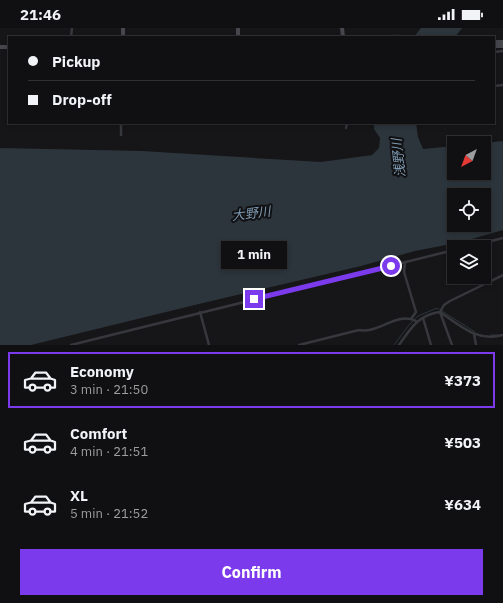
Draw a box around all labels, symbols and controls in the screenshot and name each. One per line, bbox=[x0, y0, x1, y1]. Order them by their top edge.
text: 21:46 bbox=[20, 5, 61, 24]
text: Pickup bbox=[52, 52, 100, 71]
text: Drop-off bbox=[52, 90, 112, 109]
water label: 浅野川 bbox=[388, 136, 409, 178]
north arrow bbox=[447, 136, 491, 180]
map controls bbox=[447, 136, 491, 284]
button: locate bbox=[447, 188, 491, 232]
water label: 大野川 bbox=[231, 202, 273, 224]
button: layers bbox=[447, 240, 491, 284]
callout: 1 min bbox=[221, 241, 287, 269]
text: 1 min bbox=[237, 246, 271, 263]
route start bbox=[382, 257, 400, 275]
route end bbox=[245, 290, 263, 308]
icon: car bbox=[22, 362, 58, 398]
text: Economy bbox=[70, 362, 134, 381]
text: ¥373 bbox=[444, 371, 481, 390]
text: 3 min · 21:50 bbox=[70, 381, 148, 398]
icon: car bbox=[22, 424, 58, 460]
text: Comfort bbox=[70, 424, 127, 443]
text: ¥503 bbox=[444, 433, 481, 452]
text: 4 min · 21:51 bbox=[70, 443, 148, 460]
icon: car bbox=[22, 486, 58, 522]
text: XL bbox=[70, 486, 88, 505]
text: ¥634 bbox=[444, 495, 481, 514]
text: 5 min · 21:52 bbox=[70, 505, 148, 522]
button: Confirm bbox=[20, 549, 483, 595]

